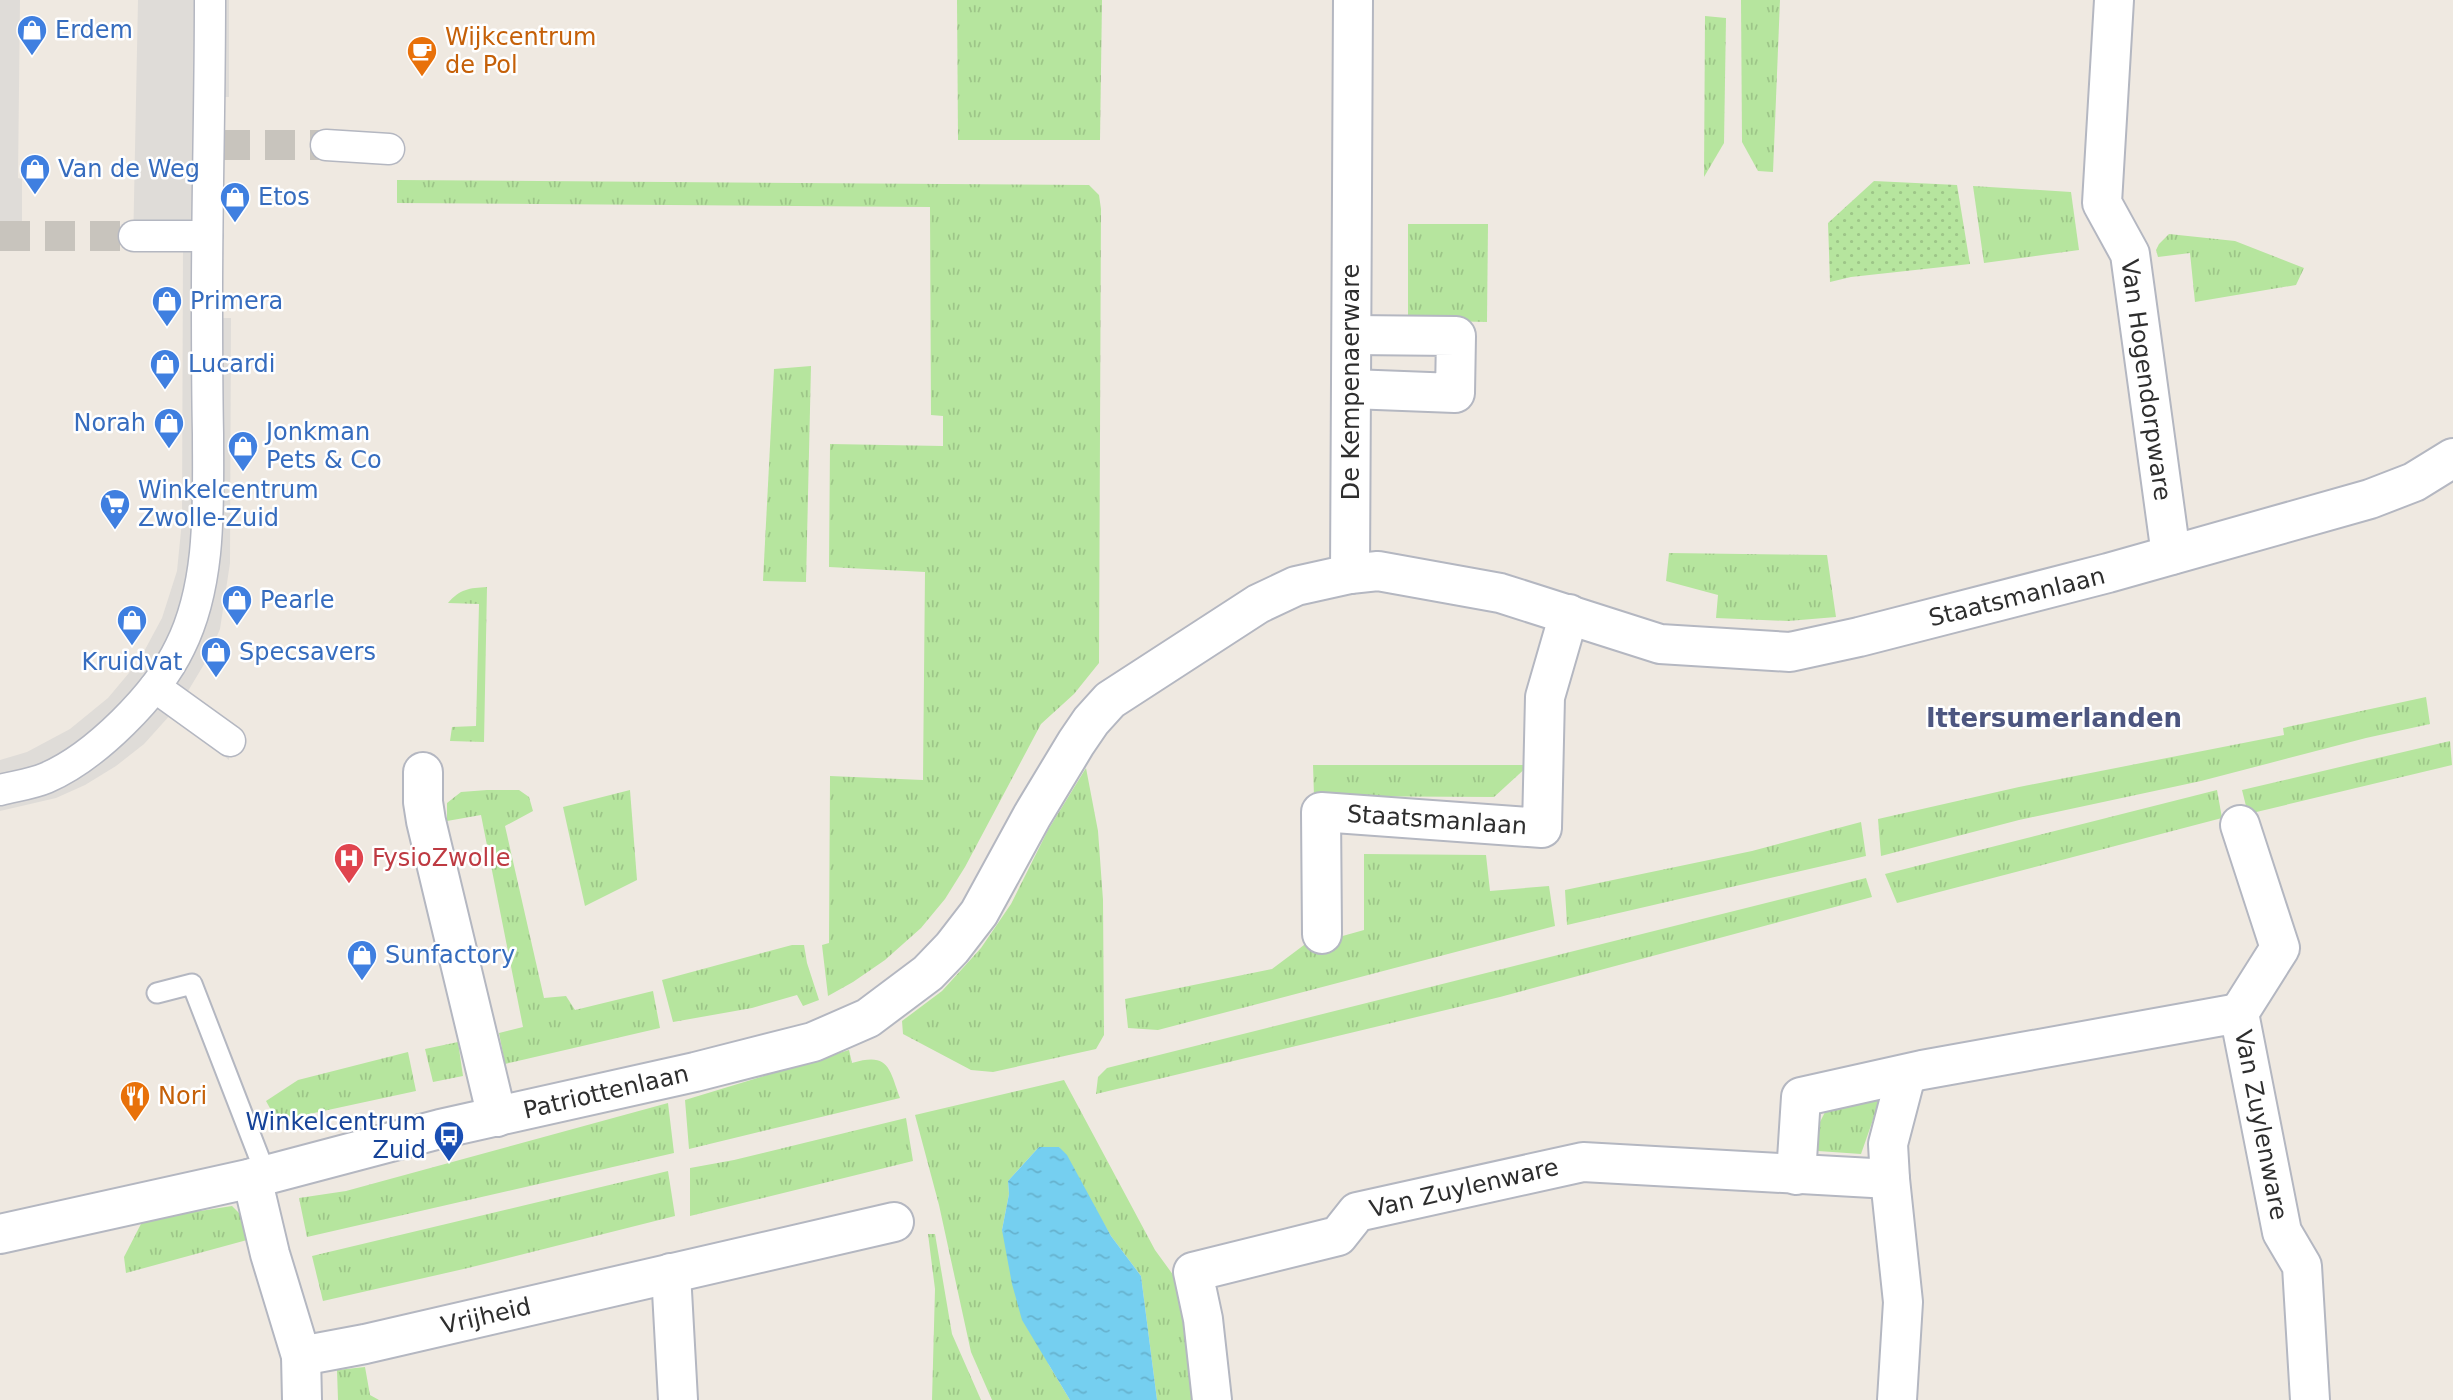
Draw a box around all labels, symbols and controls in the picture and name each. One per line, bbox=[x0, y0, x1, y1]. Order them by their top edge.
shop icon: Erdem bbox=[15, 13, 49, 57]
place label: Erdem bbox=[55, 16, 133, 44]
place label: Wijkcentrum de Pol bbox=[445, 23, 596, 79]
cafe icon: Wijkcentrum de Pol bbox=[405, 34, 439, 78]
shop icon: Van de Weg bbox=[18, 152, 52, 196]
place label: Van de Weg bbox=[58, 155, 200, 183]
shop icon: Etos bbox=[218, 180, 252, 224]
place label: Etos bbox=[258, 183, 310, 211]
street label: Van Hogendorpware bbox=[2115, 257, 2177, 503]
street label: De Kempenaerware bbox=[1337, 264, 1365, 500]
shop icon: Primera bbox=[150, 284, 184, 328]
place label: Primera bbox=[190, 287, 283, 315]
shop icon: Lucardi bbox=[148, 347, 182, 391]
place label: Lucardi bbox=[188, 350, 275, 378]
shop icon: Norah bbox=[152, 406, 186, 450]
place label: Norah bbox=[74, 409, 146, 437]
place label: Jonkman Pets & Co bbox=[264, 418, 382, 474]
shop icon: Jonkman Pets & Co bbox=[226, 429, 260, 473]
place label: Winkelcentrum Zwolle-Zuid bbox=[138, 476, 319, 532]
supermarket icon: Winkelcentrum Zwolle-Zuid bbox=[98, 487, 132, 531]
street label: Staatsmanlaan bbox=[1926, 562, 2108, 632]
shop icon: Pearle bbox=[220, 583, 254, 627]
place label: Pearle bbox=[260, 586, 334, 614]
shop icon: Kruidvat bbox=[115, 603, 149, 647]
shop icon: Specsavers bbox=[199, 635, 233, 679]
place label: Specsavers bbox=[239, 638, 376, 666]
place label: Kruidvat bbox=[81, 648, 183, 676]
district label: Ittersumerlanden bbox=[1926, 703, 2182, 733]
street label: Staatsmanlaan bbox=[1346, 800, 1528, 840]
hospital icon: FysioZwolle bbox=[332, 841, 366, 885]
place label: FysioZwolle bbox=[372, 844, 511, 872]
shop icon: Sunfactory bbox=[345, 938, 379, 982]
place label: Sunfactory bbox=[385, 941, 515, 969]
street label: Van Zuylenware bbox=[2229, 1028, 2293, 1222]
street label: Patriottenlaan bbox=[521, 1059, 691, 1125]
restaurant icon: Nori bbox=[118, 1079, 152, 1123]
place label: Nori bbox=[158, 1082, 207, 1110]
place label: Winkelcentrum Zuid bbox=[245, 1108, 426, 1164]
bus stop icon: Winkelcentrum Zuid bbox=[432, 1119, 466, 1163]
street label: Van Zuylenware bbox=[1367, 1153, 1561, 1223]
street label: Vrijheid bbox=[438, 1292, 534, 1340]

